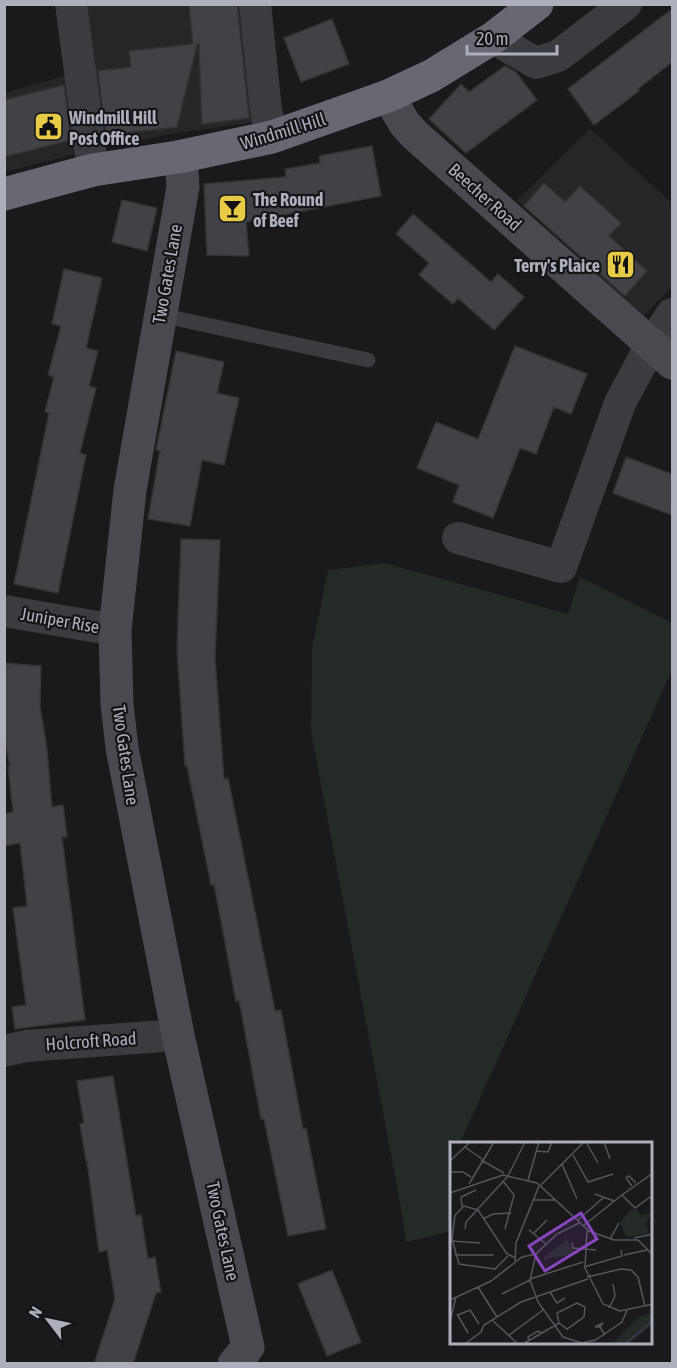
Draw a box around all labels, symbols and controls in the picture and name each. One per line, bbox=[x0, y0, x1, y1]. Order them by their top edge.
scale bar bbox=[467, 18, 557, 56]
text: 20 m bbox=[476, 28, 508, 49]
place label: Windmill Hill Post Office bbox=[68, 107, 157, 149]
street label: Windmill Hill bbox=[238, 108, 328, 154]
public building icon: Windmill Hill Post Office bbox=[32, 111, 64, 143]
street label: Beecher Road bbox=[444, 159, 526, 235]
place label: The Round of Beef bbox=[253, 189, 323, 231]
bar icon: The Round of Beef bbox=[216, 193, 248, 225]
street label: Two Gates Lane bbox=[148, 223, 186, 325]
restaurant icon: Terry's Plaice bbox=[605, 249, 637, 281]
place label: Terry's Plaice bbox=[514, 255, 600, 276]
street label: Juniper Rise bbox=[19, 603, 101, 637]
street label: Two Gates Lane bbox=[109, 704, 143, 806]
street label: Holcroft Road bbox=[45, 1027, 137, 1055]
inset map bbox=[450, 1142, 653, 1344]
street label: Two Gates Lane bbox=[202, 1180, 244, 1282]
north arrow bbox=[18, 1290, 78, 1350]
text: N bbox=[25, 1303, 45, 1321]

